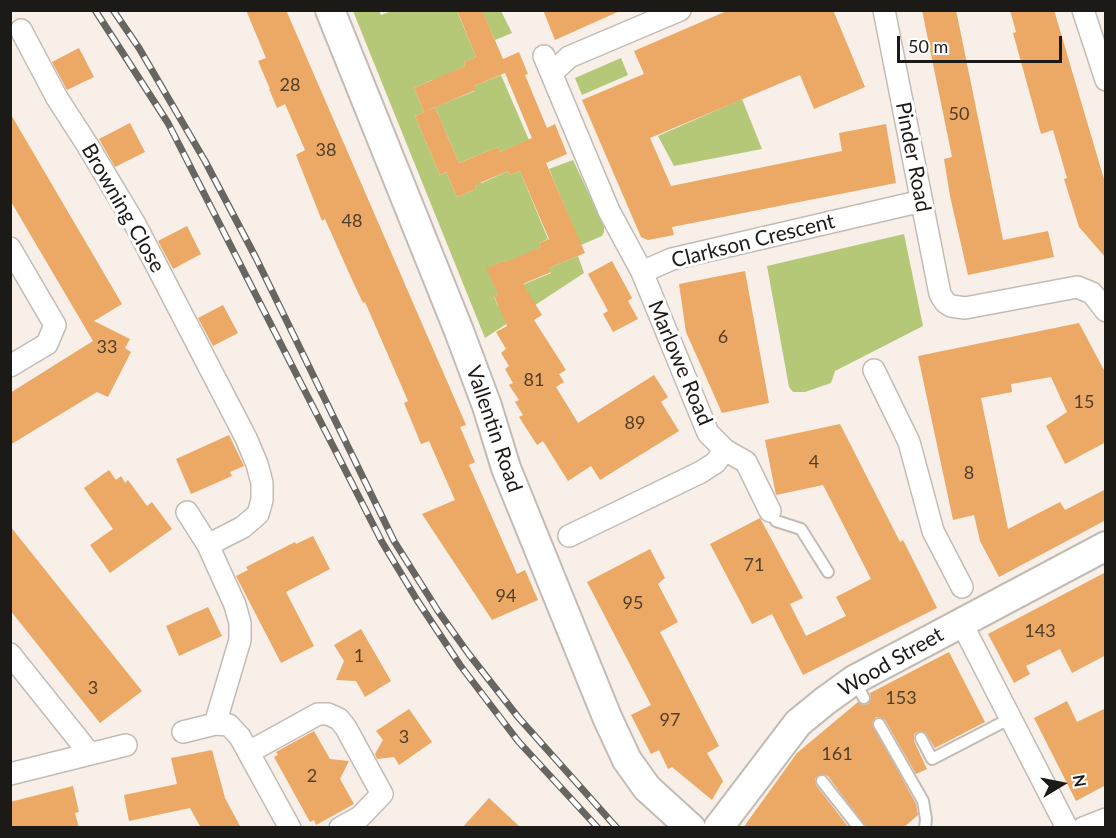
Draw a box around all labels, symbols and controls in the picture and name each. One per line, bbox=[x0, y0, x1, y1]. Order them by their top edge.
scale bar bbox=[900, 24, 1065, 62]
text: 50 m bbox=[908, 35, 948, 57]
house number: 28 bbox=[280, 74, 300, 96]
street label: Pinder Road bbox=[890, 100, 936, 214]
house number: 50 bbox=[949, 103, 969, 125]
street label: Browning Close bbox=[76, 139, 170, 277]
house number: 38 bbox=[316, 139, 336, 161]
street label: Clarkson Crescent bbox=[669, 209, 837, 273]
house number: 48 bbox=[342, 210, 362, 232]
street label: Marlowe Road bbox=[642, 297, 718, 429]
house number: 6 bbox=[718, 326, 728, 348]
house number: 33 bbox=[97, 336, 117, 358]
street label: Vallentin Road bbox=[461, 362, 527, 496]
house number: 81 bbox=[524, 369, 544, 391]
house number: 15 bbox=[1074, 391, 1094, 413]
house number: 89 bbox=[625, 412, 645, 434]
house number: 4 bbox=[809, 451, 819, 473]
house number: 8 bbox=[964, 462, 974, 484]
house number: 71 bbox=[744, 554, 764, 576]
house number: 94 bbox=[496, 585, 516, 607]
house number: 95 bbox=[623, 592, 643, 614]
house number: 143 bbox=[1024, 620, 1056, 642]
street label: Wood Street bbox=[834, 622, 948, 702]
house number: 1 bbox=[354, 645, 364, 667]
house number: 3 bbox=[88, 677, 98, 699]
house number: 153 bbox=[885, 687, 917, 709]
house number: 97 bbox=[660, 709, 680, 731]
house number: 3 bbox=[399, 726, 409, 748]
house number: 161 bbox=[821, 743, 853, 765]
north arrow bbox=[1032, 754, 1092, 814]
house number: 2 bbox=[307, 765, 317, 787]
text: N bbox=[1070, 773, 1091, 788]

